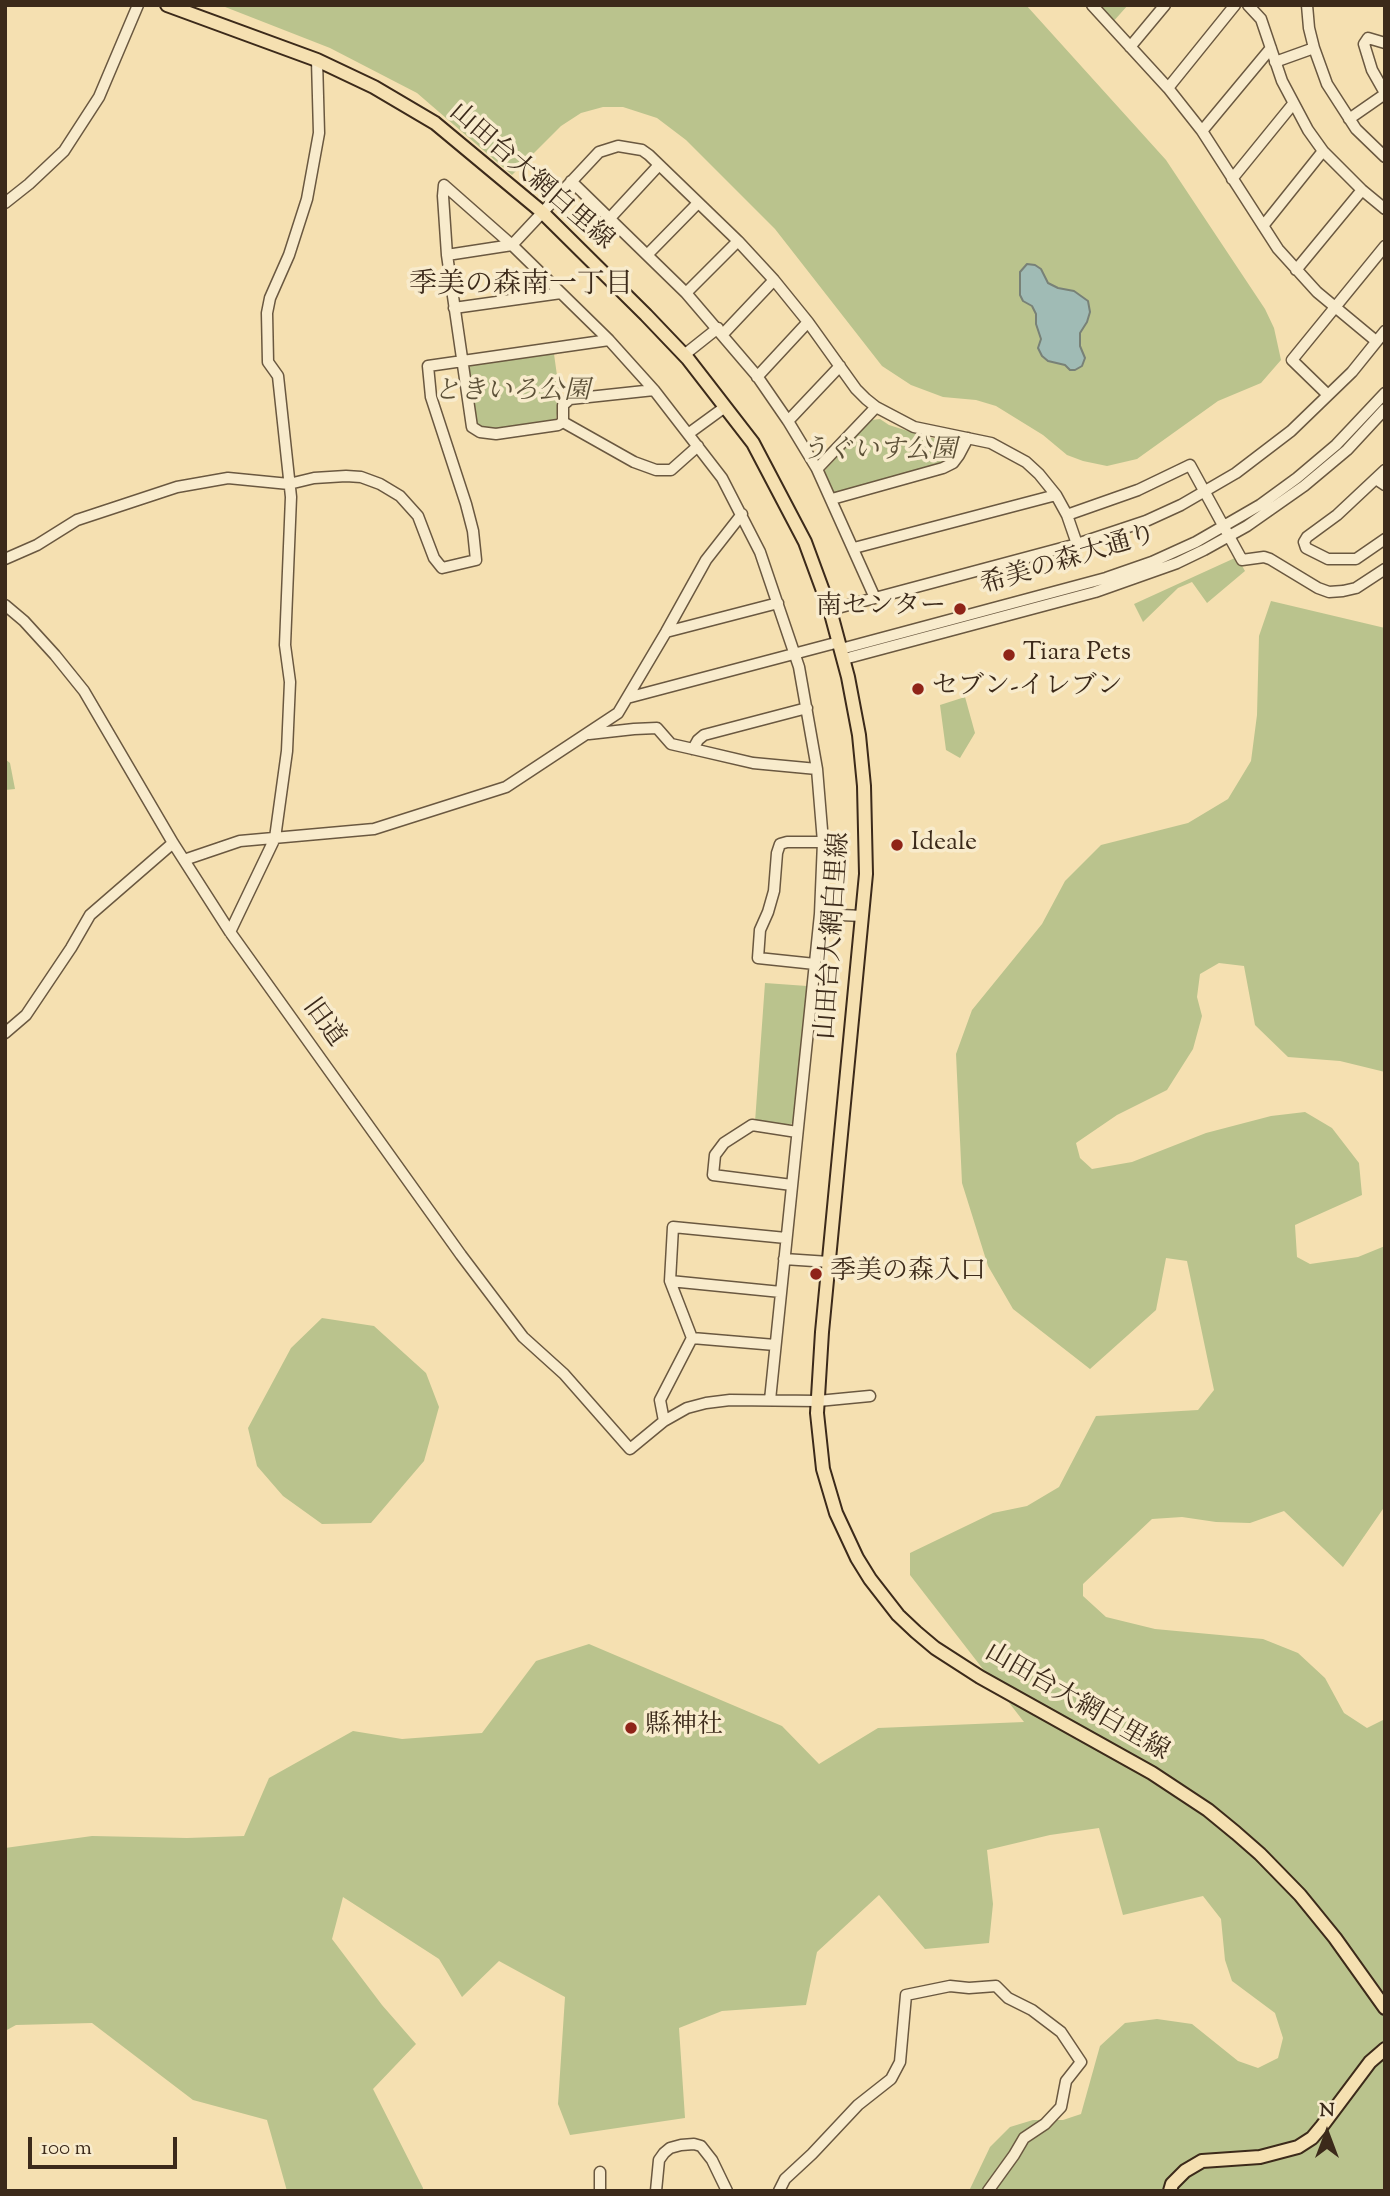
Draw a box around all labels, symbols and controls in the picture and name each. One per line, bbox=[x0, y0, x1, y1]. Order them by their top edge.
street label: 山田台大網白里線 bbox=[441, 98, 619, 258]
district label: 季美の森南一丁目 bbox=[409, 270, 633, 304]
park label: ときいろ公園 bbox=[434, 378, 590, 410]
park label: うぐいす公園 bbox=[801, 437, 957, 469]
street label: 希美の森大通り bbox=[977, 520, 1161, 604]
place label: 南センター bbox=[816, 593, 946, 625]
marker: 南センター bbox=[952, 601, 968, 617]
place label: Tiara Pets bbox=[1023, 639, 1131, 671]
marker: Tiara Pets bbox=[1001, 647, 1017, 663]
place label: セブン-イレブン bbox=[932, 673, 1123, 705]
marker: セブン-イレブン bbox=[910, 681, 926, 697]
place label: Ideale bbox=[911, 829, 977, 861]
street label: 山田台大網白里線 bbox=[812, 831, 858, 1041]
marker: Ideale bbox=[889, 837, 905, 853]
street label: 旧道 bbox=[294, 994, 350, 1054]
place label: 季美の森入口 bbox=[830, 1258, 986, 1290]
marker: 季美の森入口 bbox=[808, 1266, 824, 1282]
street label: 山田台大網白里線 bbox=[978, 1638, 1174, 1770]
place label: 縣神社 bbox=[645, 1712, 723, 1744]
marker: 縣神社 bbox=[623, 1720, 639, 1736]
north arrow bbox=[1292, 2098, 1362, 2168]
text: N bbox=[1319, 2098, 1335, 2125]
scale bar bbox=[32, 2122, 180, 2166]
text: 100 m bbox=[41, 2134, 92, 2164]

